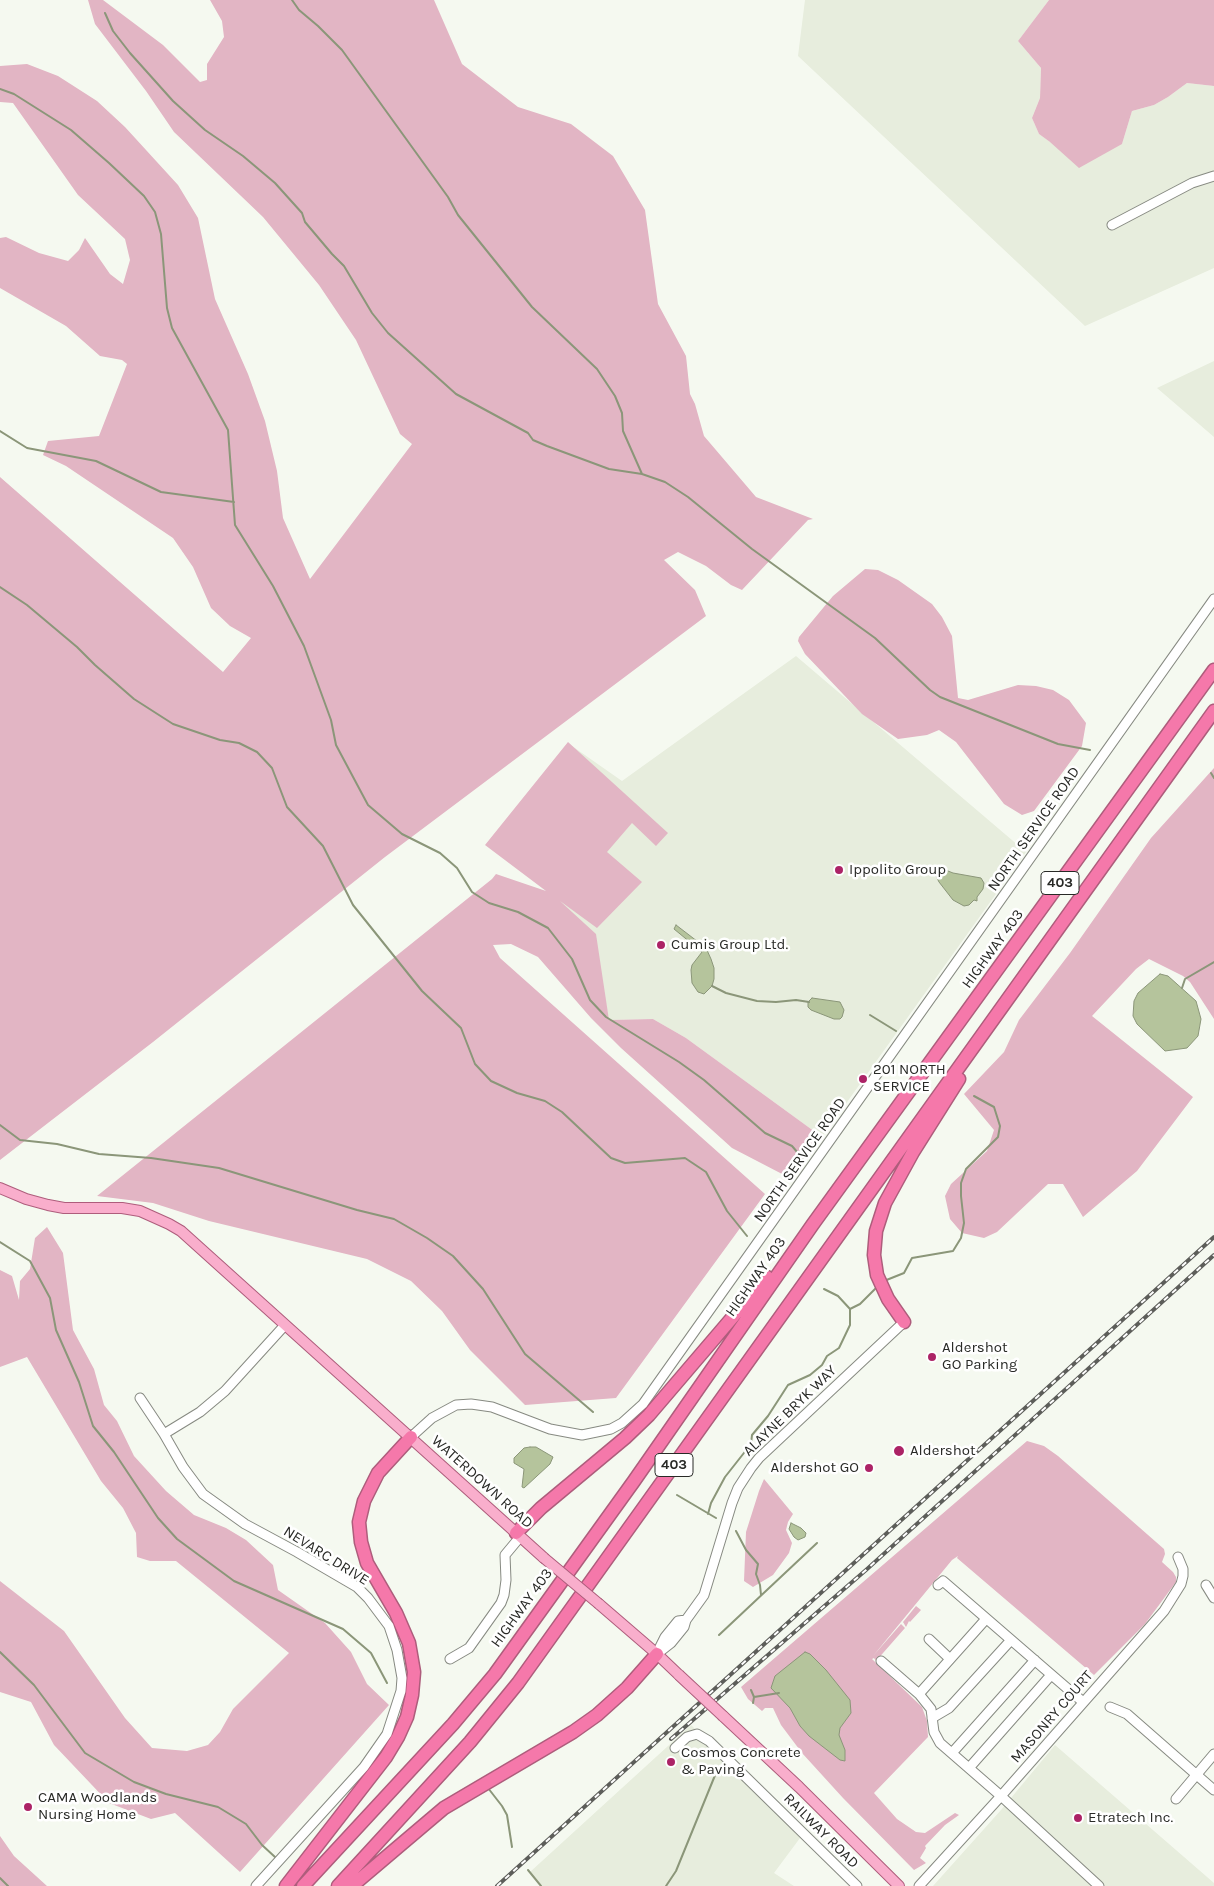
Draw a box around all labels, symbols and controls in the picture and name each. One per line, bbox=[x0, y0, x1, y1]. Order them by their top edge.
street label: NORTH SERVICE ROAD bbox=[984, 763, 1084, 895]
place label: Ippolito Group bbox=[849, 861, 946, 879]
marker: Ippolito Group bbox=[833, 864, 845, 876]
road number: 403 bbox=[1041, 871, 1079, 894]
street label: HIGHWAY 403 bbox=[958, 906, 1028, 992]
place label: Cumis Group Ltd. bbox=[671, 936, 788, 954]
marker: Cumis Group Ltd. bbox=[655, 939, 667, 951]
place label: 201 NORTH SERVICE bbox=[873, 1061, 946, 1096]
marker: 201 NORTH SERVICE bbox=[857, 1073, 869, 1085]
street label: NORTH SERVICE ROAD bbox=[750, 1094, 850, 1226]
street label: HIGHWAY 403 bbox=[722, 1234, 790, 1320]
place label: Aldershot GO Parking bbox=[942, 1339, 1017, 1374]
marker: Aldershot GO Parking bbox=[926, 1351, 938, 1363]
street label: ALAYNE BRYK WAY bbox=[739, 1362, 841, 1460]
street label: WATERDOWN ROAD bbox=[428, 1432, 536, 1532]
place label: Aldershot bbox=[910, 1442, 976, 1460]
marker: Aldershot bbox=[892, 1444, 906, 1458]
road number: 403 bbox=[655, 1454, 693, 1476]
place label: Aldershot GO bbox=[770, 1459, 859, 1477]
marker: Aldershot GO bbox=[863, 1462, 875, 1474]
street label: NEVARC DRIVE bbox=[280, 1523, 372, 1589]
street label: HIGHWAY 403 bbox=[487, 1565, 557, 1651]
street label: MASONRY COURT bbox=[1007, 1667, 1097, 1767]
place label: Cosmos Concrete & Paving bbox=[681, 1744, 801, 1779]
marker: Cosmos Concrete & Paving bbox=[665, 1756, 677, 1768]
place label: CAMA Woodlands Nursing Home bbox=[38, 1789, 157, 1824]
street label: RAILWAY ROAD bbox=[780, 1790, 862, 1872]
marker: CAMA Woodlands Nursing Home bbox=[22, 1801, 34, 1813]
place label: Etratech Inc. bbox=[1088, 1809, 1173, 1827]
marker: Etratech Inc. bbox=[1072, 1812, 1084, 1824]

